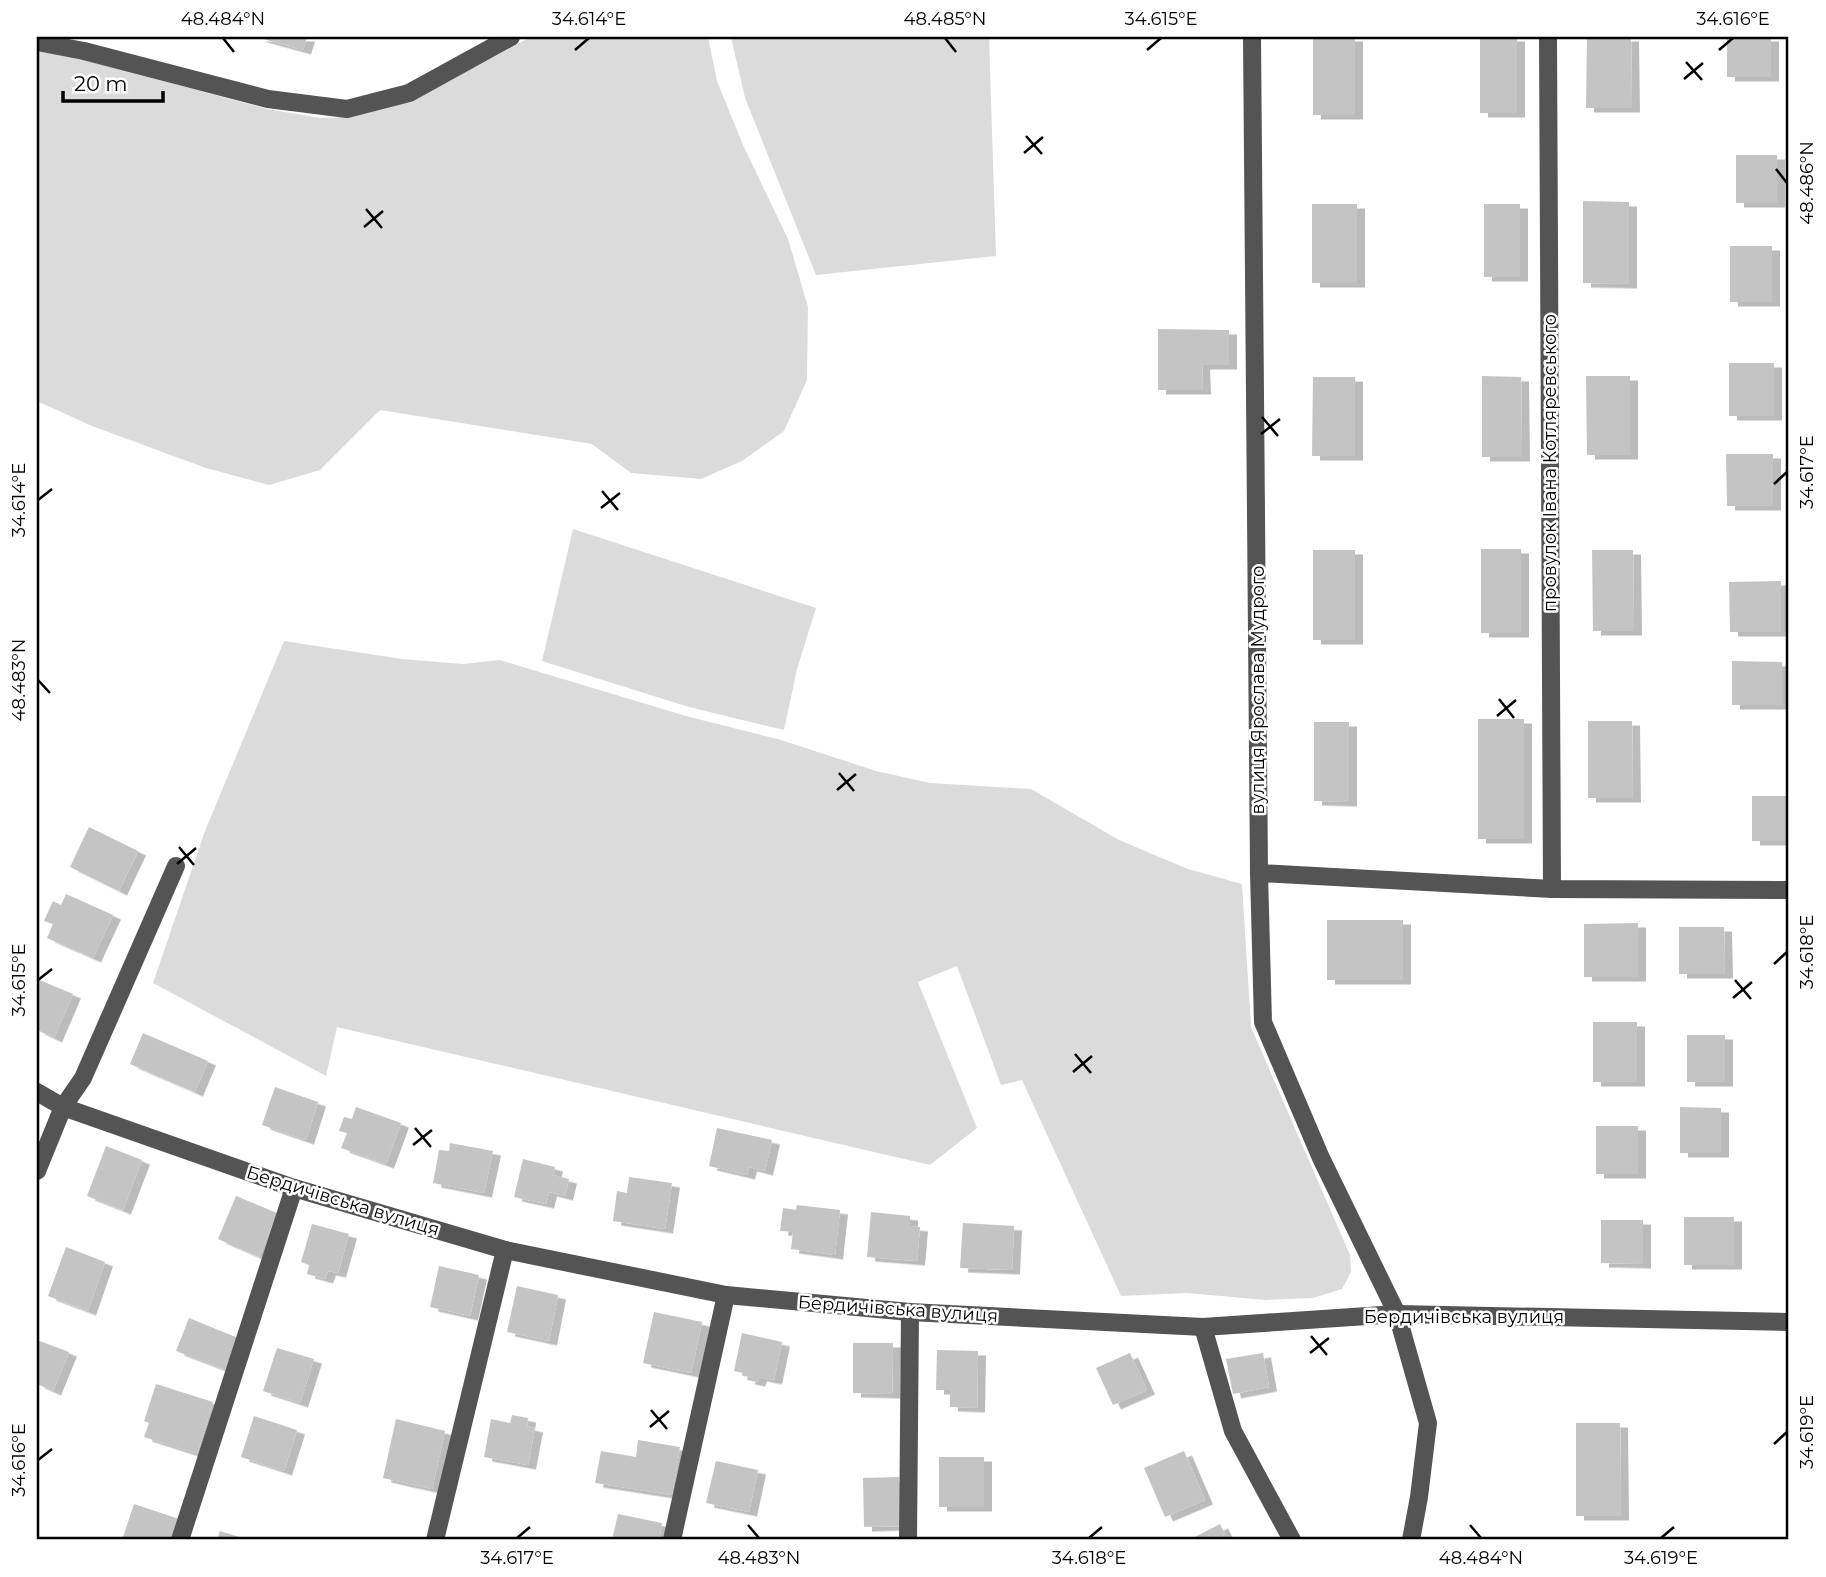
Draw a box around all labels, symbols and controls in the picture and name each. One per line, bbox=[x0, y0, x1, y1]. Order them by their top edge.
text: 48.484°N bbox=[181, 8, 265, 30]
text: 34.614°E bbox=[552, 8, 626, 30]
text: 48.485°N bbox=[904, 8, 987, 30]
text: 34.615°E bbox=[1125, 8, 1198, 30]
text: 34.616°E bbox=[1696, 8, 1770, 30]
scale bar bbox=[63, 60, 163, 104]
text: 20 m bbox=[74, 71, 128, 96]
text: 48.486°N bbox=[1796, 141, 1818, 225]
street label: провулок Івана Котляревського bbox=[1539, 314, 1561, 612]
text: 34.617°E bbox=[1796, 435, 1818, 509]
text: 34.614°E bbox=[8, 463, 30, 537]
street label: вулиця Ярослава Мудрого bbox=[1247, 565, 1269, 815]
text: 48.483°N bbox=[8, 639, 30, 721]
text: 34.618°E bbox=[1796, 915, 1818, 989]
text: 34.615°E bbox=[8, 944, 30, 1017]
street label: Бердичівська вулиця bbox=[244, 1161, 442, 1241]
street label: Бердичівська вулиця bbox=[797, 1291, 999, 1327]
street label: Бердичівська вулиця bbox=[1364, 1306, 1564, 1328]
text: 34.619°E bbox=[1796, 1395, 1818, 1469]
text: 34.616°E bbox=[8, 1423, 30, 1497]
text: 34.617°E bbox=[480, 1547, 554, 1569]
text: 48.483°N bbox=[718, 1547, 800, 1569]
text: 34.618°E bbox=[1052, 1547, 1126, 1569]
text: 48.484°N bbox=[1439, 1547, 1523, 1569]
text: 34.619°E bbox=[1624, 1547, 1698, 1569]

